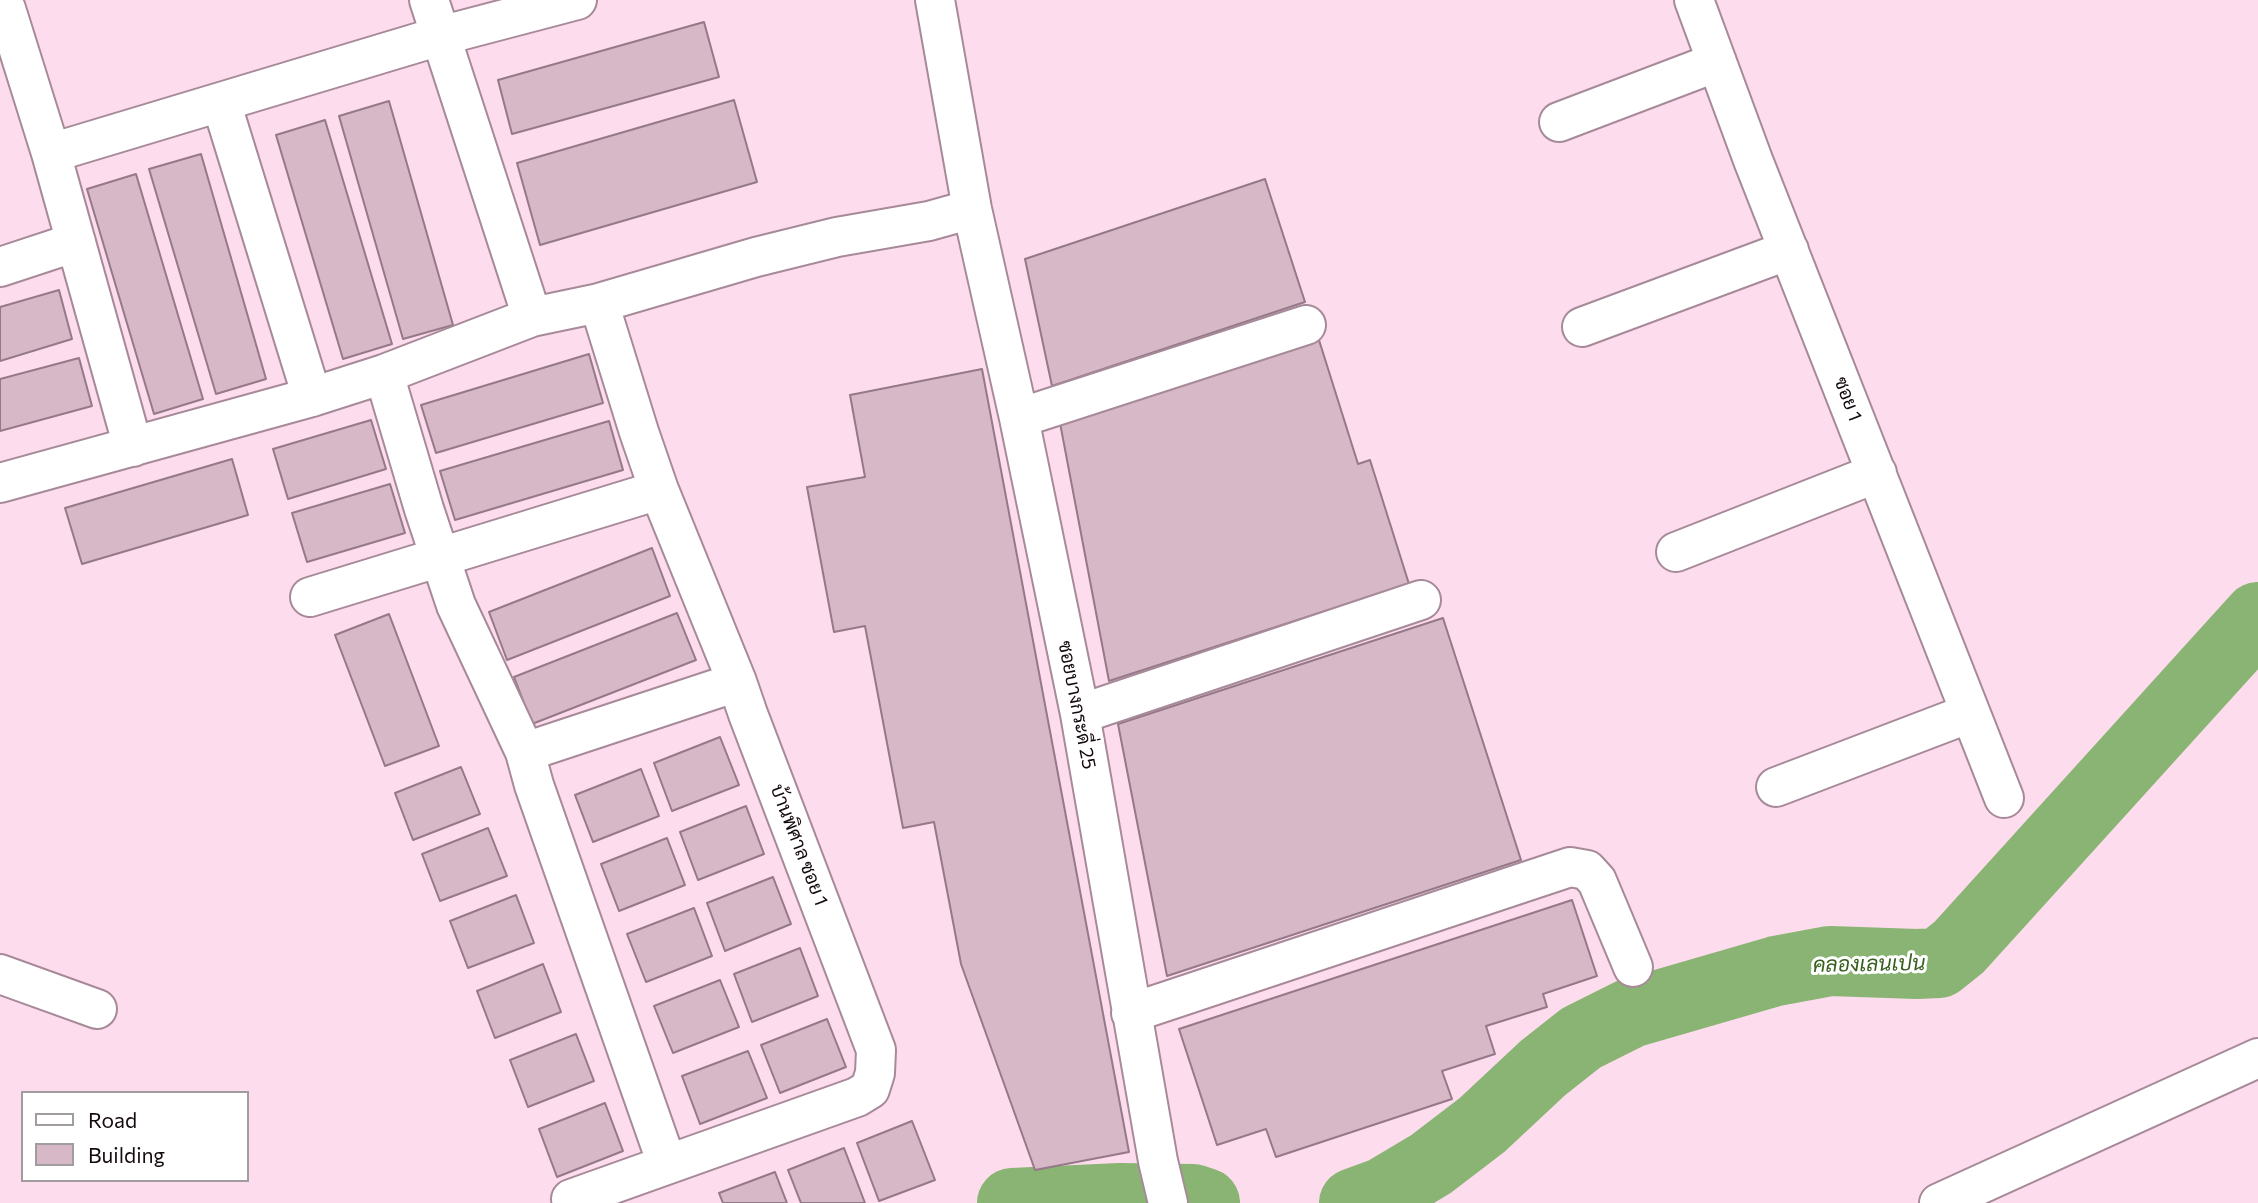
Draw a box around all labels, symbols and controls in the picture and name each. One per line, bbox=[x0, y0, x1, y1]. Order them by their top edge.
street label: ซอย 1 bbox=[1829, 374, 1867, 424]
street label: ซอยบางกระดี่ 25 bbox=[1053, 639, 1101, 771]
street label: บ้านพิศาล ซอย 1 bbox=[765, 781, 833, 909]
water label: คลองเลนเปน bbox=[1813, 950, 1925, 978]
legend bbox=[21, 1091, 248, 1182]
text: Road bbox=[88, 1107, 137, 1132]
text: Building bbox=[88, 1142, 165, 1167]

